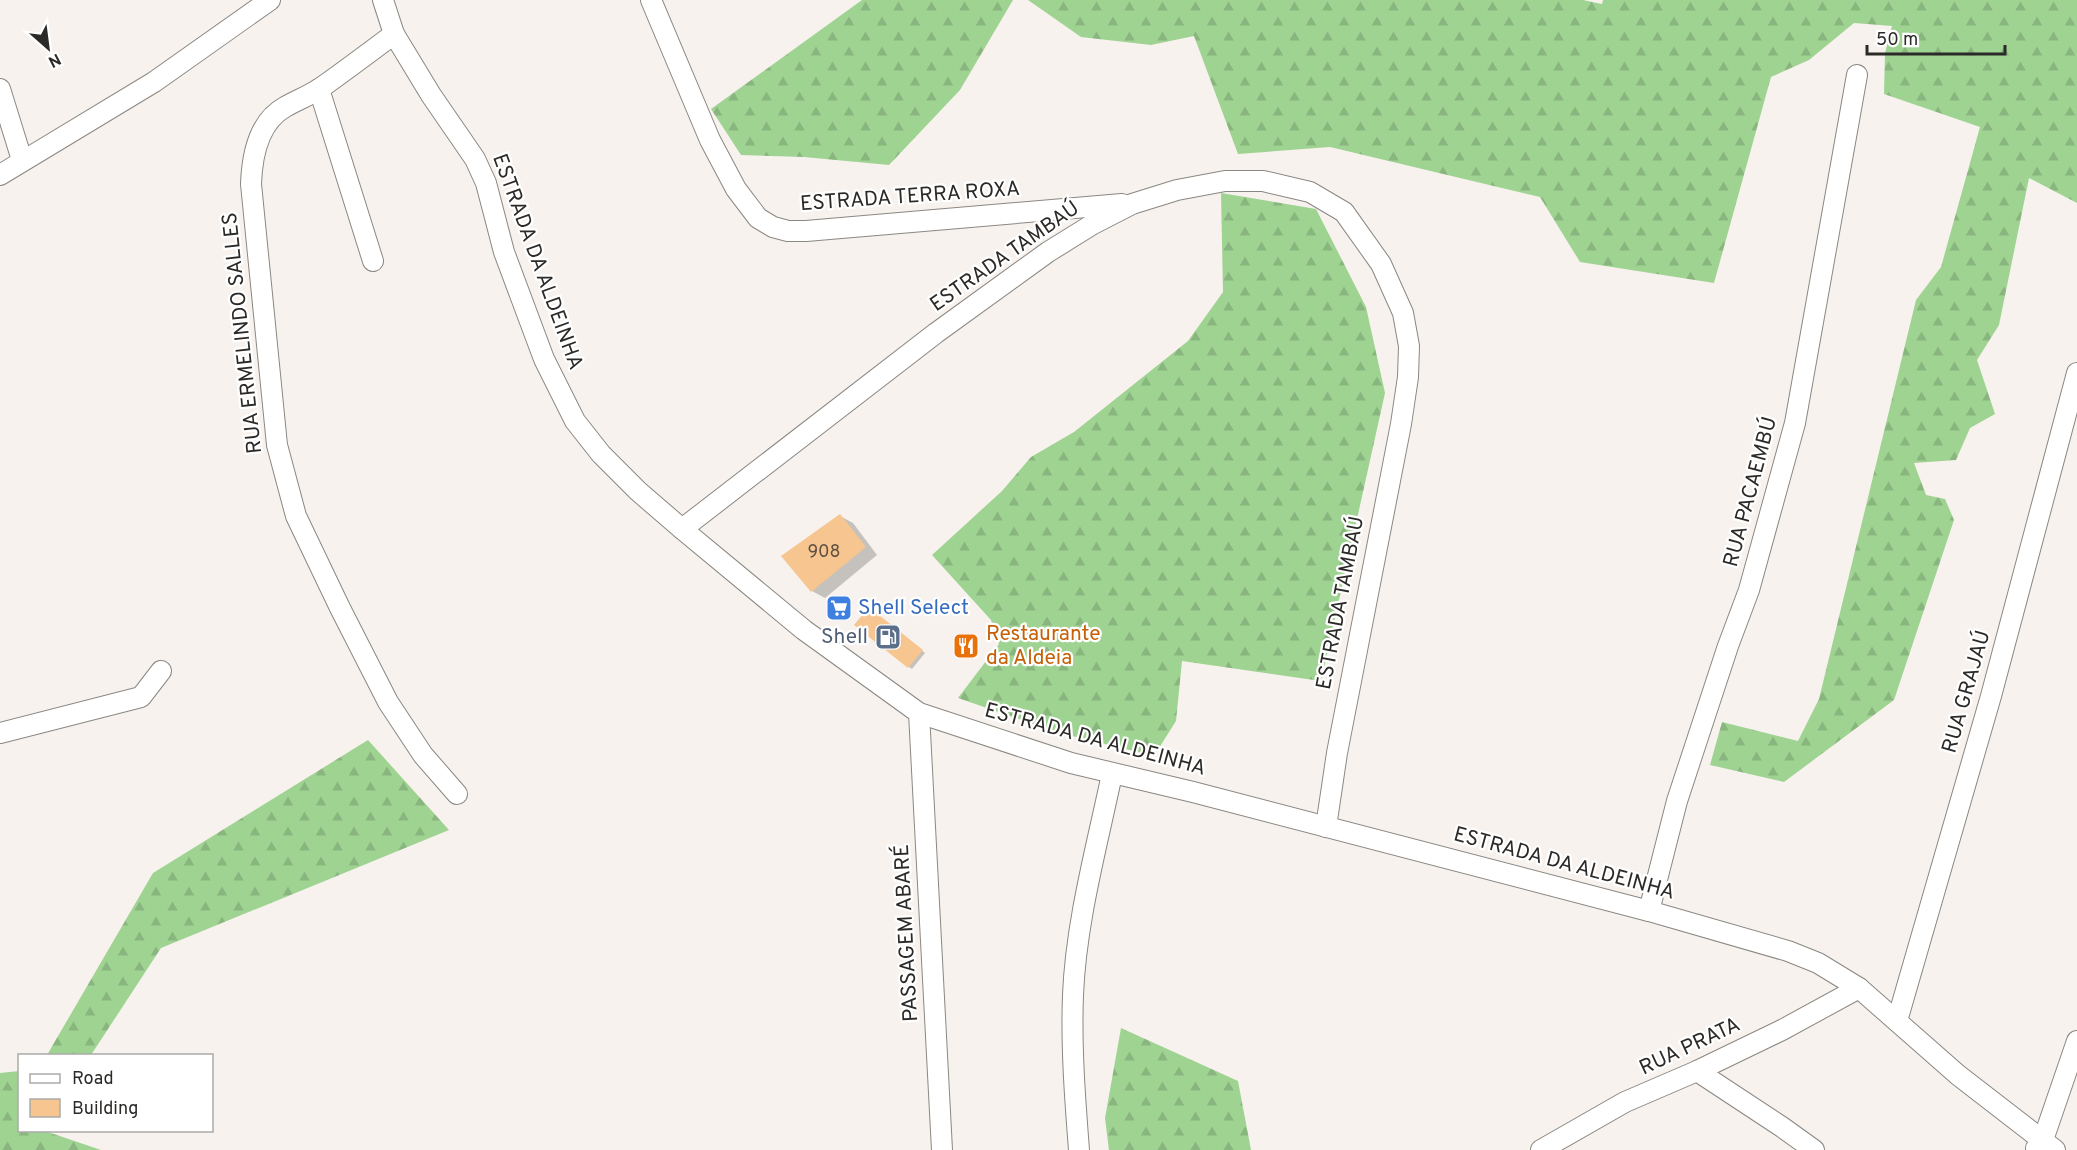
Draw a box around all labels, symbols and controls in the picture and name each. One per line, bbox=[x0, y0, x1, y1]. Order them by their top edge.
north arrow bbox=[18, 18, 78, 78]
scale bar bbox=[1867, 18, 2005, 56]
text: 50 m bbox=[1876, 29, 1918, 52]
text: N bbox=[44, 48, 64, 71]
street label: ESTRADA DA ALDEINHA bbox=[485, 150, 589, 374]
street label: ESTRADA TERRA ROXA bbox=[799, 176, 1021, 218]
street label: ESTRADA TAMBAÚ bbox=[924, 195, 1085, 319]
street label: RUA ERMELINDO SALLES bbox=[217, 211, 269, 455]
street label: RUA PACAEMBÚ bbox=[1717, 414, 1784, 570]
street label: ESTRADA TAMBAÚ bbox=[1310, 514, 1371, 692]
house number: 908 bbox=[807, 541, 841, 564]
supermarket icon: Shell Select bbox=[824, 593, 854, 623]
place label: Shell Select bbox=[858, 595, 969, 622]
place label: Restaurante da Aldeia bbox=[986, 621, 1101, 672]
fuel station icon: Shell bbox=[873, 622, 903, 652]
place label: Shell bbox=[821, 624, 868, 651]
street label: RUA GRAJAÚ bbox=[1936, 627, 1997, 757]
restaurant icon: Restaurante da Aldeia bbox=[951, 631, 981, 661]
street label: ESTRADA DA ALDEINHA bbox=[981, 697, 1209, 783]
street label: ESTRADA DA ALDEINHA bbox=[1450, 821, 1678, 907]
street label: PASSAGEM ABARÉ bbox=[888, 843, 925, 1023]
street label: RUA PRATA bbox=[1635, 1012, 1745, 1082]
legend bbox=[18, 1054, 213, 1132]
text: Road bbox=[72, 1068, 114, 1091]
text: Building bbox=[72, 1098, 138, 1121]

